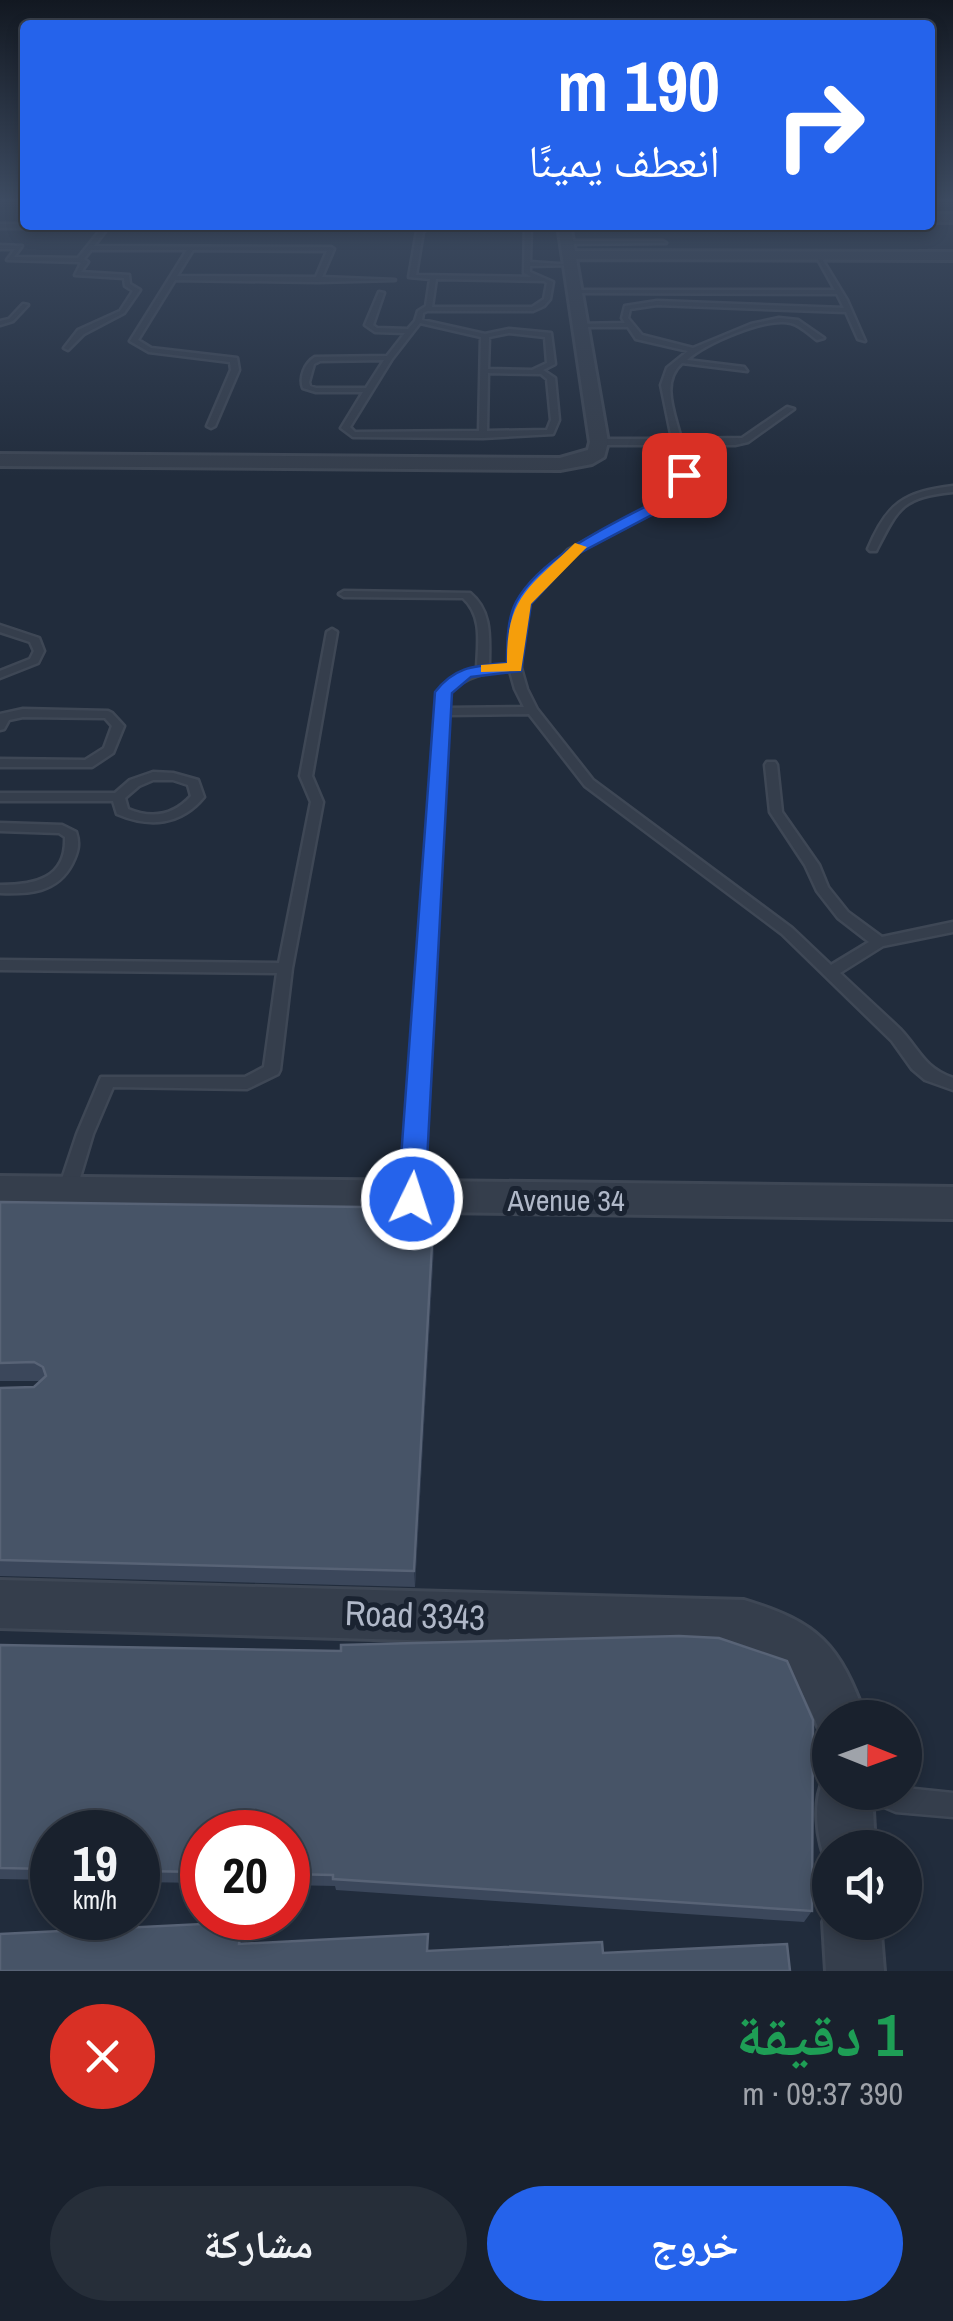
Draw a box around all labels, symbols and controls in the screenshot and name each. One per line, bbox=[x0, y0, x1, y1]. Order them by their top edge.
text: 190 m bbox=[557, 39, 720, 133]
icon: right bbox=[755, 60, 885, 190]
text: انعطف يمينًا bbox=[528, 130, 720, 191]
pin bbox=[642, 433, 727, 518]
icon: arrive bbox=[657, 448, 712, 503]
position arrow bbox=[360, 1147, 464, 1251]
street label: Avenue 34 bbox=[506, 1180, 625, 1220]
street label: Road 3343 bbox=[344, 1589, 486, 1641]
north arrow bbox=[812, 1700, 922, 1810]
map controls bbox=[812, 1700, 922, 1940]
speed limit sign: 20 bbox=[180, 1810, 310, 1940]
text: 19 bbox=[72, 1829, 118, 1897]
button: sound bbox=[812, 1830, 922, 1940]
text: km/h bbox=[73, 1883, 117, 1917]
text: 1 دقيقة bbox=[736, 1994, 903, 2075]
button: close bbox=[50, 2004, 155, 2109]
text: 390 m · 09:37 bbox=[743, 2072, 903, 2115]
button: مشاركة bbox=[50, 2186, 467, 2301]
button: خروج bbox=[487, 2186, 903, 2301]

